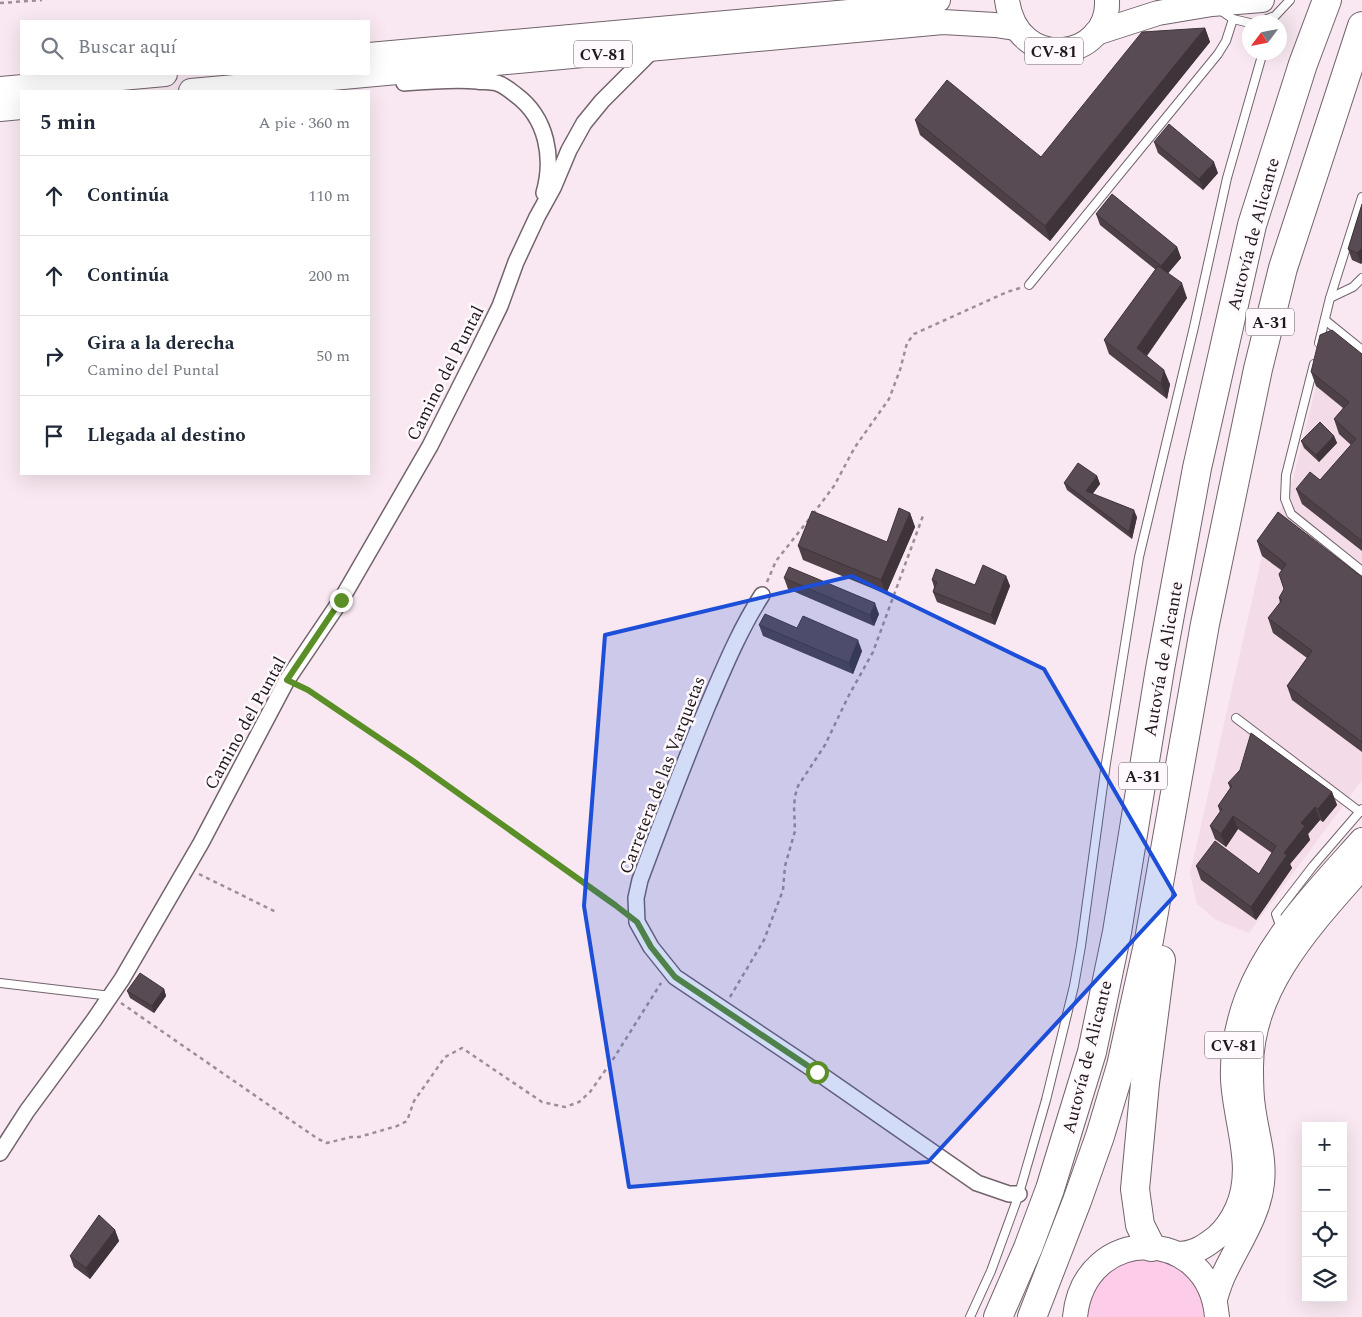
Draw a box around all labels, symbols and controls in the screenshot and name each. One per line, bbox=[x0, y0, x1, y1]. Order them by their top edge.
north arrow bbox=[1242, 15, 1287, 60]
search box bbox=[20, 20, 370, 75]
text: Buscar aquí bbox=[78, 33, 177, 62]
icon: search bbox=[38, 34, 66, 62]
road number: CV-81 bbox=[1025, 37, 1083, 64]
road number: CV-81 bbox=[574, 41, 632, 68]
text: 5 min bbox=[40, 107, 96, 139]
text: A pie · 360 m bbox=[258, 111, 350, 135]
street label: Autovía de Alicante bbox=[1220, 155, 1287, 314]
text: Continúa bbox=[87, 181, 169, 210]
icon: ahead bbox=[40, 182, 68, 210]
text: 110 m bbox=[308, 184, 350, 208]
text: Continúa bbox=[87, 261, 169, 290]
icon: ahead bbox=[40, 262, 68, 290]
text: 200 m bbox=[308, 264, 350, 288]
street label: Camino del Puntal bbox=[400, 301, 491, 446]
road number: A-31 bbox=[1246, 308, 1294, 336]
text: Gira a la derecha bbox=[87, 329, 234, 358]
icon: right bbox=[40, 342, 68, 370]
text: 50 m bbox=[316, 344, 350, 368]
text: Camino del Puntal bbox=[87, 358, 219, 382]
text: Llegada al destino bbox=[87, 421, 246, 450]
icon: arrive bbox=[40, 422, 68, 450]
street label: Autovía de Alicante bbox=[1137, 579, 1190, 739]
route end bbox=[330, 589, 353, 612]
street label: Camino del Puntal bbox=[198, 652, 293, 795]
street label: Carretera de las Varquetas bbox=[612, 672, 713, 878]
road number: A-31 bbox=[1119, 762, 1167, 789]
street label: Autovía de Alicante bbox=[1055, 977, 1120, 1137]
road number: CV-81 bbox=[1205, 1032, 1263, 1058]
route start bbox=[806, 1061, 829, 1084]
map controls bbox=[1302, 1122, 1347, 1302]
button: + bbox=[1302, 1122, 1347, 1167]
button: − bbox=[1302, 1167, 1347, 1212]
button: locate bbox=[1302, 1212, 1347, 1257]
button: layers bbox=[1302, 1257, 1347, 1302]

